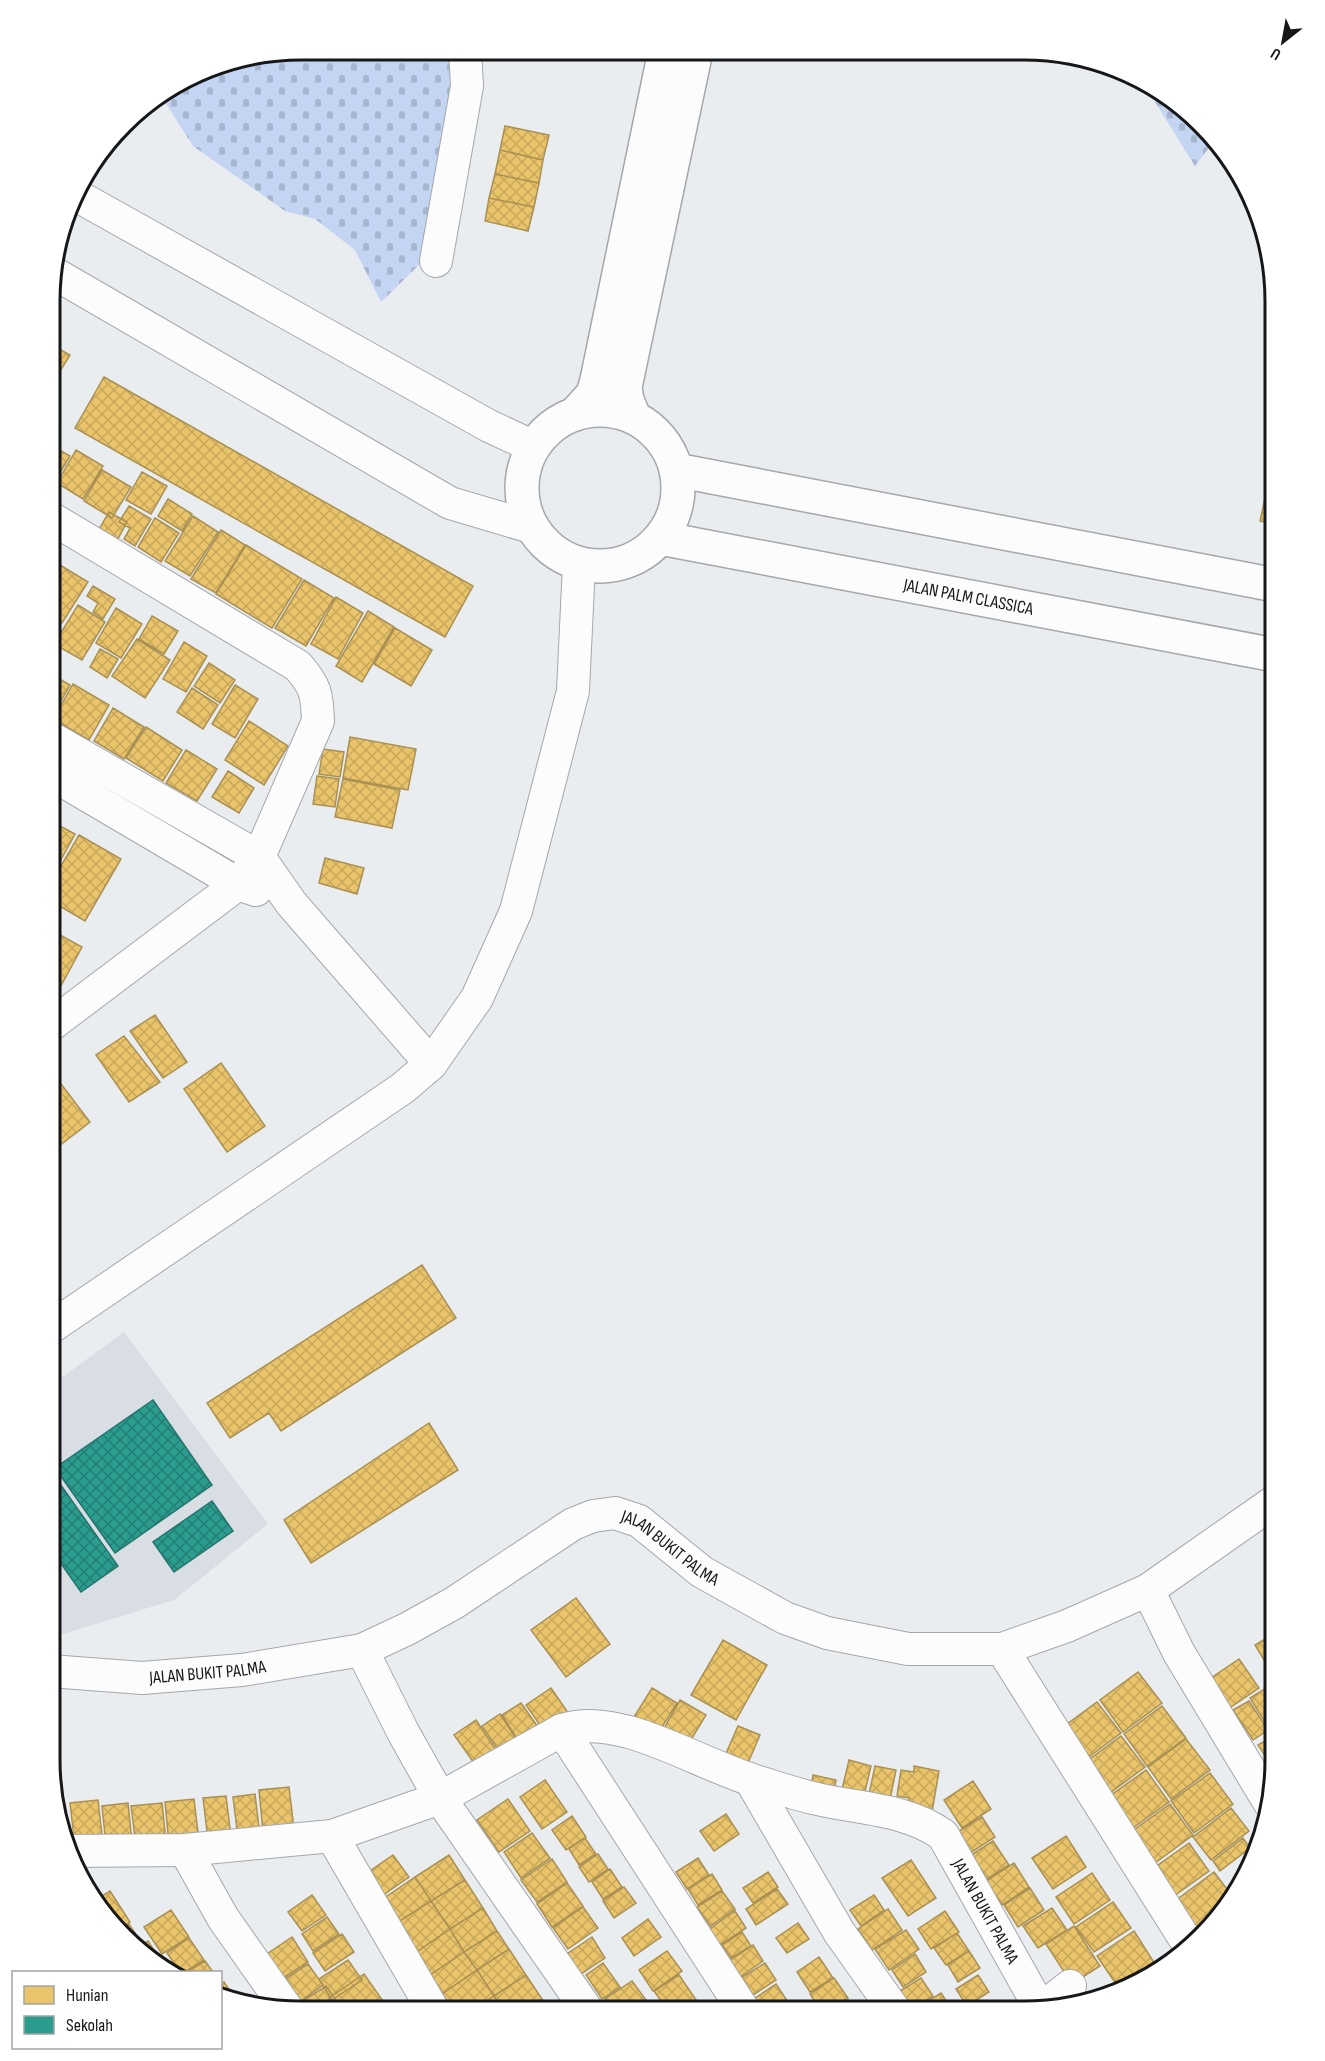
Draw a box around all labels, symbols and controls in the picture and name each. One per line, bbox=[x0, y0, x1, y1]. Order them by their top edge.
north arrow bbox=[1253, 12, 1313, 72]
text: U bbox=[1268, 43, 1285, 64]
street label: JALAN PALM CLASSICA bbox=[901, 574, 1035, 620]
street label: JALAN BUKIT PALMA bbox=[618, 1506, 723, 1590]
street label: JALAN BUKIT PALMA bbox=[147, 1656, 268, 1688]
street label: JALAN BUKIT PALMA bbox=[947, 1854, 1023, 1968]
legend bbox=[12, 1971, 222, 2049]
text: Hunian bbox=[66, 1985, 108, 2006]
text: Sekolah bbox=[66, 2015, 113, 2036]

